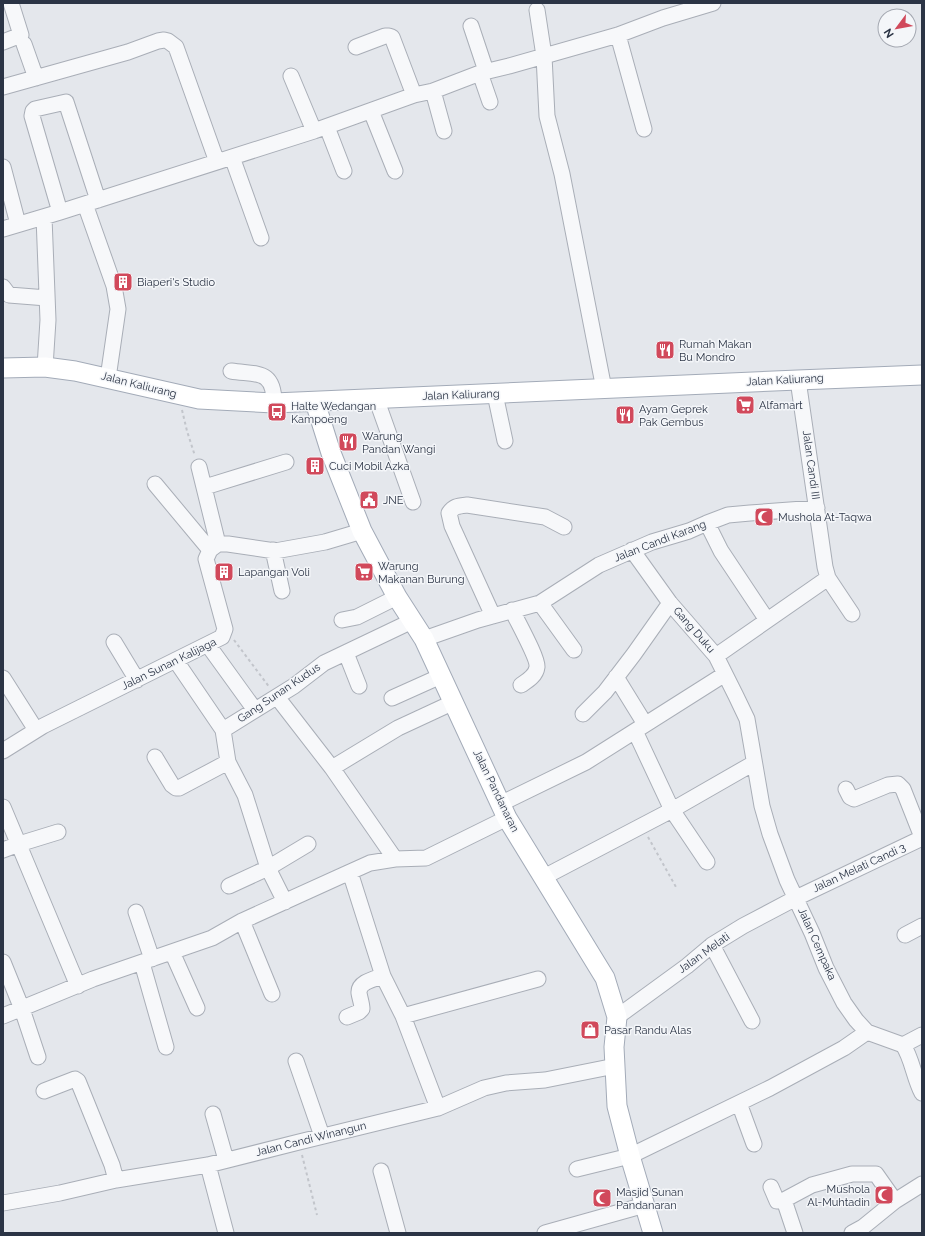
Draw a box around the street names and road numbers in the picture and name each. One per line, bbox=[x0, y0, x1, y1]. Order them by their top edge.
street label: Jalan Kaliurang bbox=[100, 369, 178, 401]
street label: Jalan Kaliurang bbox=[746, 371, 824, 389]
street label: Jalan Kaliurang bbox=[422, 387, 500, 403]
street label: Jalan Candi III bbox=[800, 430, 822, 500]
street label: Jalan Candi Karang bbox=[612, 517, 708, 565]
street label: Gang Duku bbox=[671, 604, 717, 656]
street label: Jalan Sunan Kalijaga bbox=[119, 635, 219, 693]
street label: Gang Sunan Kudus bbox=[235, 661, 323, 725]
street label: Jalan Pandanaran bbox=[470, 748, 522, 834]
street label: Jalan Melati Candi 3 bbox=[810, 841, 908, 895]
street label: Jalan Cempaka bbox=[795, 906, 839, 982]
street label: Jalan Melati bbox=[676, 930, 732, 976]
street label: Jalan Candi Winangun bbox=[254, 1119, 368, 1159]

